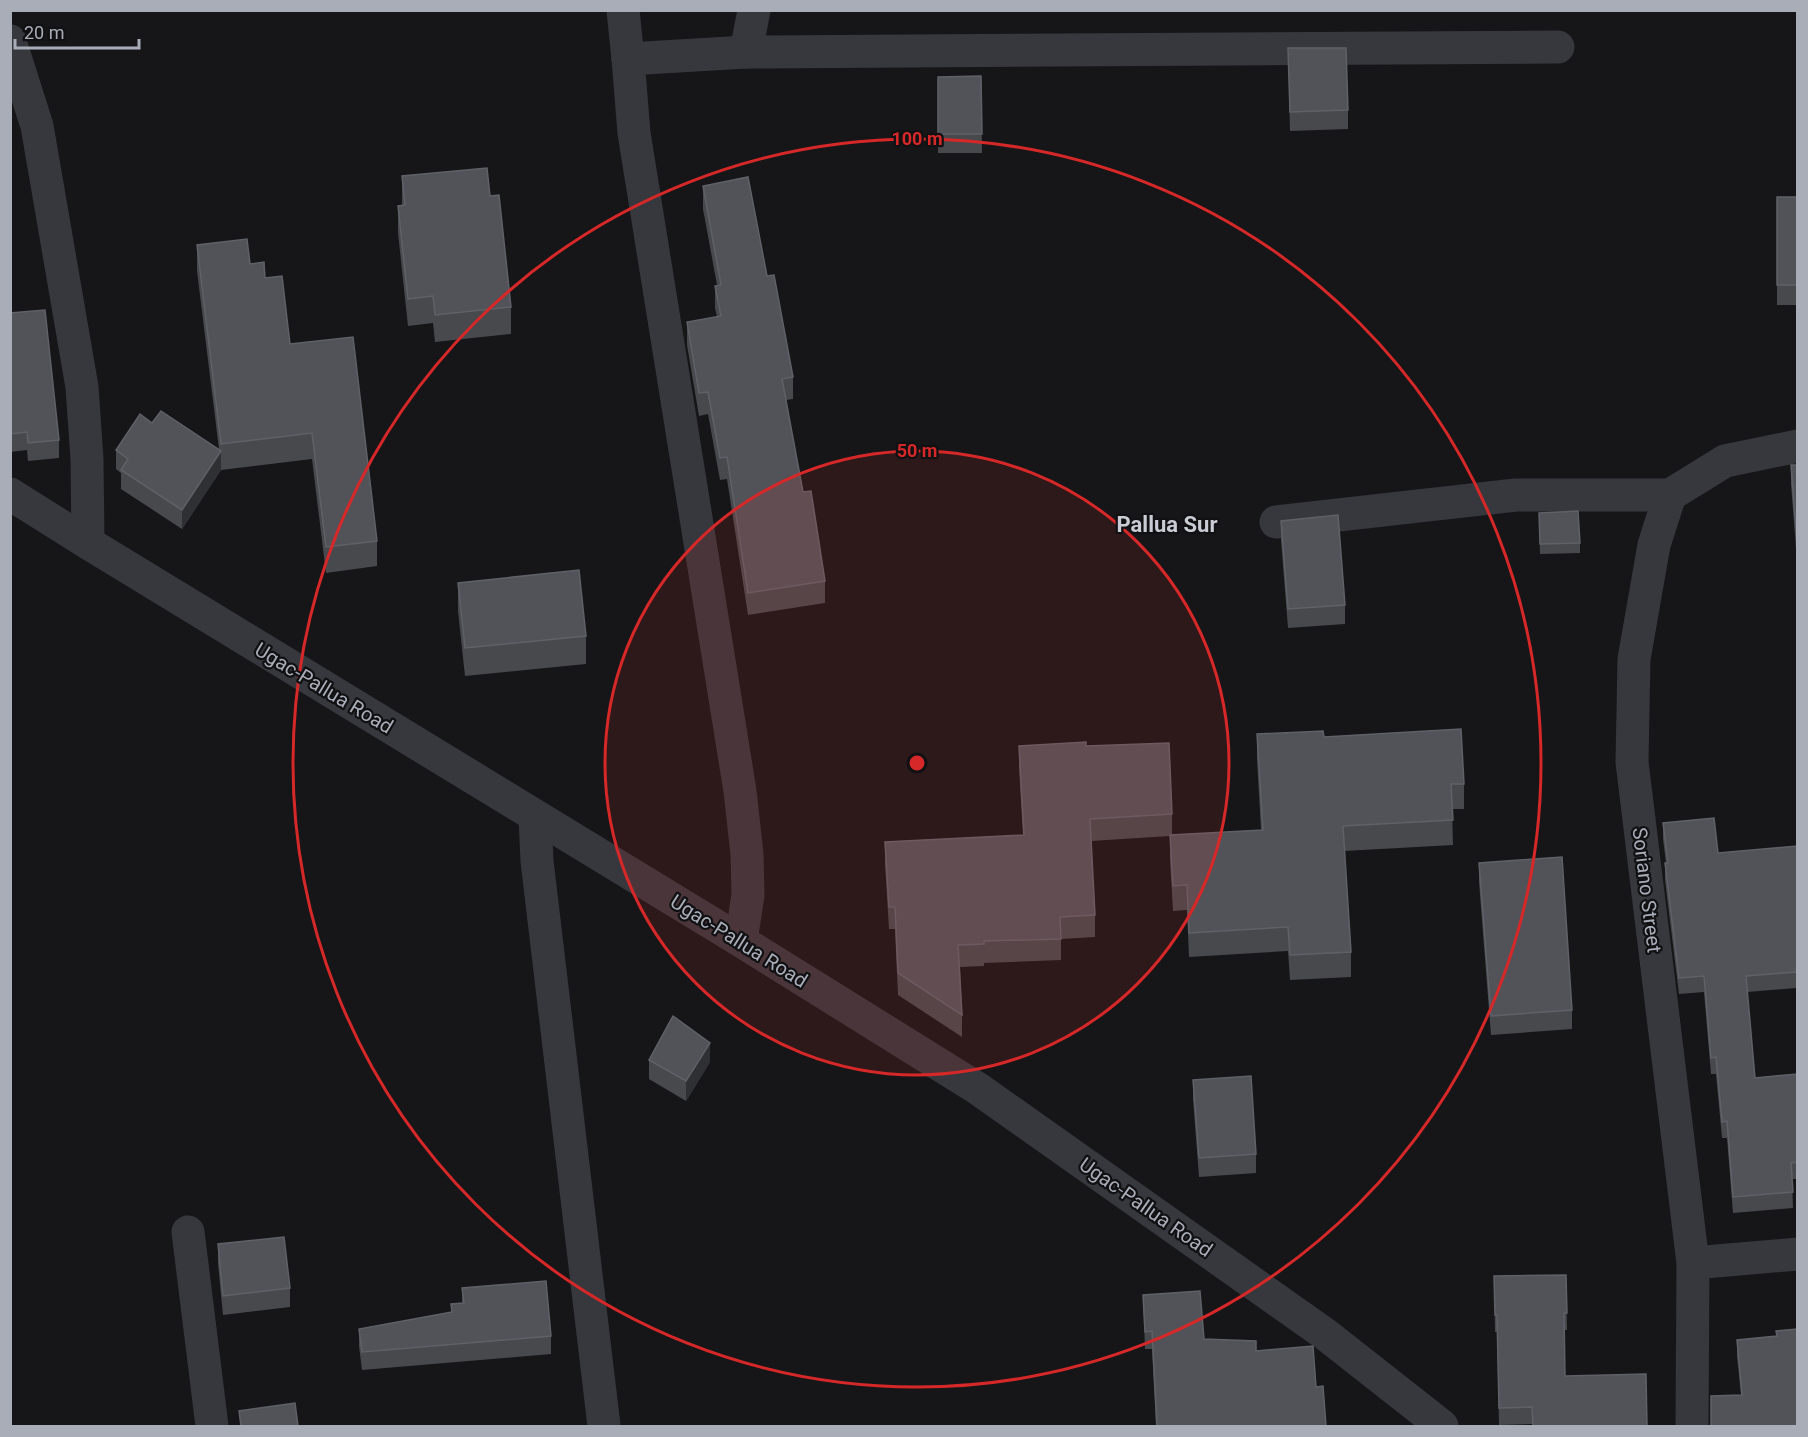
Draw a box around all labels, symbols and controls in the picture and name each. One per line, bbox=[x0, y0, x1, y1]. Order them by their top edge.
scale bar bbox=[15, 12, 140, 50]
text: 20 m bbox=[24, 22, 64, 43]
text: 100 m bbox=[891, 128, 943, 149]
text: 50 m bbox=[897, 440, 937, 461]
district label: Pallua Sur bbox=[1117, 512, 1217, 537]
street label: Ugac-Pallua Road bbox=[251, 637, 397, 739]
centre of rings bbox=[907, 753, 927, 773]
street label: Soriano Street bbox=[1627, 826, 1667, 954]
street label: Ugac-Pallua Road bbox=[666, 889, 812, 993]
street label: Ugac-Pallua Road bbox=[1075, 1152, 1217, 1262]

